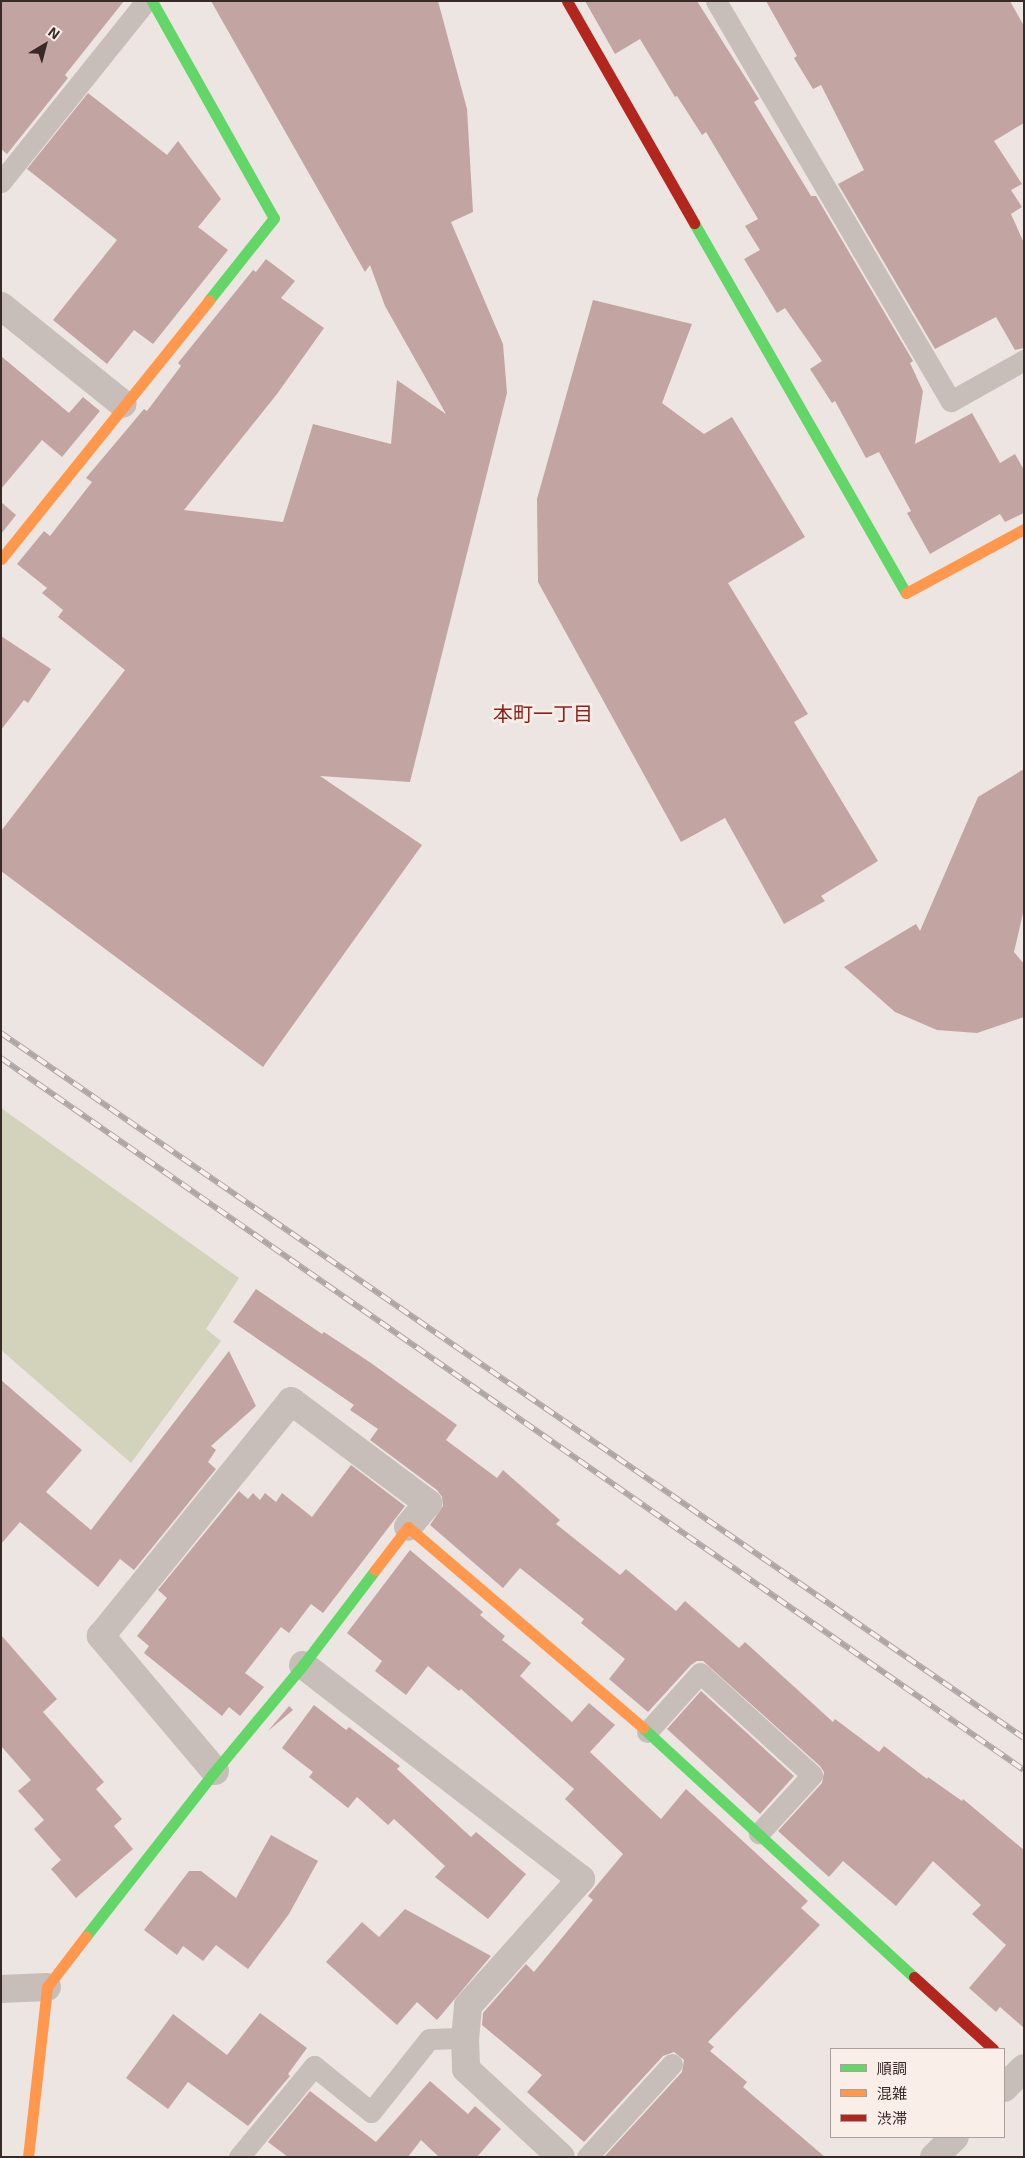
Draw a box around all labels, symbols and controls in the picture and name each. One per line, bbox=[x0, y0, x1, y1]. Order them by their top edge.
north arrow bbox=[20, 20, 70, 70]
text: N bbox=[45, 23, 63, 42]
district label: 本町一丁目 bbox=[493, 701, 593, 725]
legend bbox=[830, 2048, 1005, 2138]
text: 順調 bbox=[877, 2059, 907, 2077]
text: 混雑 bbox=[877, 2084, 907, 2102]
text: 渋滞 bbox=[877, 2109, 907, 2127]

